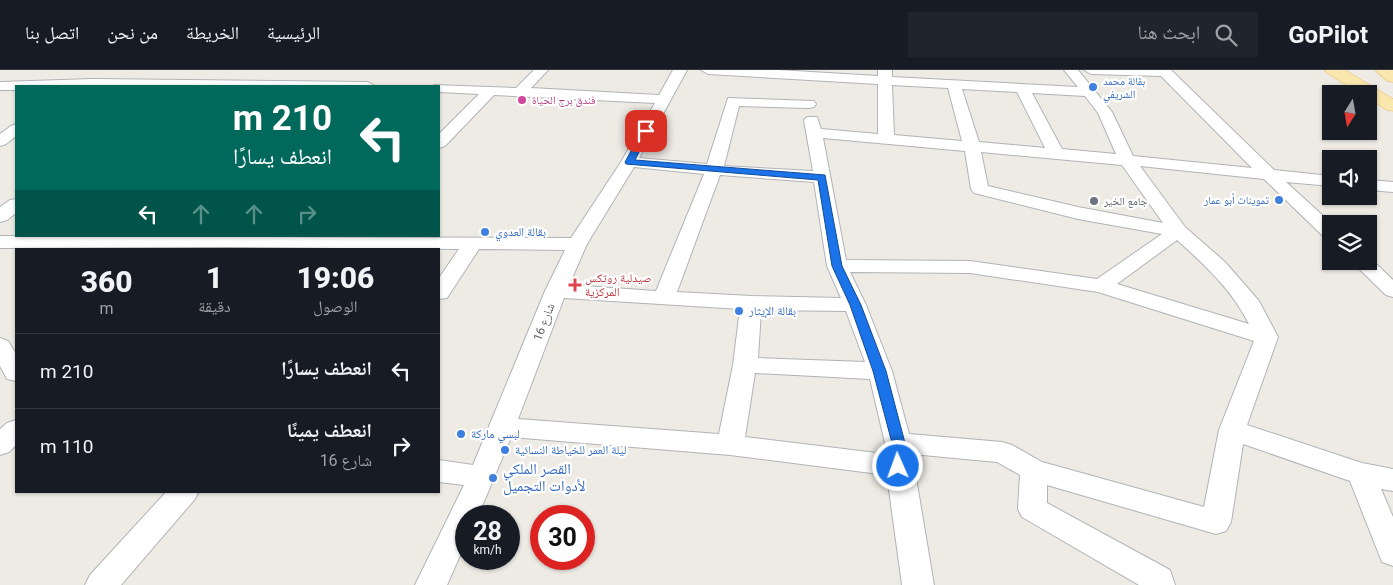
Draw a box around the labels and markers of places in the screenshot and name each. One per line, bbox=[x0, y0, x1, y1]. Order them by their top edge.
place label: بقالة محمد الشريفي bbox=[1103, 75, 1145, 102]
marker: بقالة محمد الشريفي bbox=[1087, 81, 1099, 93]
marker: فندق برج الحياة bbox=[516, 94, 528, 106]
place label: فندق برج الحياة bbox=[532, 94, 596, 107]
pin bbox=[625, 110, 667, 152]
place label: تموينات أبو عمار bbox=[1203, 193, 1270, 207]
marker: تموينات أبو عمار bbox=[1273, 194, 1285, 206]
marker: جامع الخير bbox=[1088, 195, 1100, 207]
place label: جامع الخير bbox=[1103, 195, 1147, 208]
place label: بقالة العدوي bbox=[495, 225, 546, 242]
marker: بقالة العدوي bbox=[479, 226, 491, 238]
place label: صيدلية روتكس المركزية bbox=[585, 271, 652, 299]
marker: صيدلية روتكس المركزية bbox=[569, 279, 581, 291]
place label: بقالة الإيثار bbox=[748, 304, 796, 318]
marker: بقالة الإيثار bbox=[733, 305, 745, 317]
place label: لبسي ماركة bbox=[471, 427, 520, 444]
marker: لبسي ماركة bbox=[455, 428, 467, 440]
place label: ليلة العمر للخياطة النسائية bbox=[515, 443, 626, 457]
marker: ليلة العمر للخياطة النسائية bbox=[499, 444, 511, 456]
place label: القصر الملكي لأدوات التجميل bbox=[503, 460, 585, 496]
marker: القصر الملكي لأدوات التجميل bbox=[487, 472, 499, 484]

